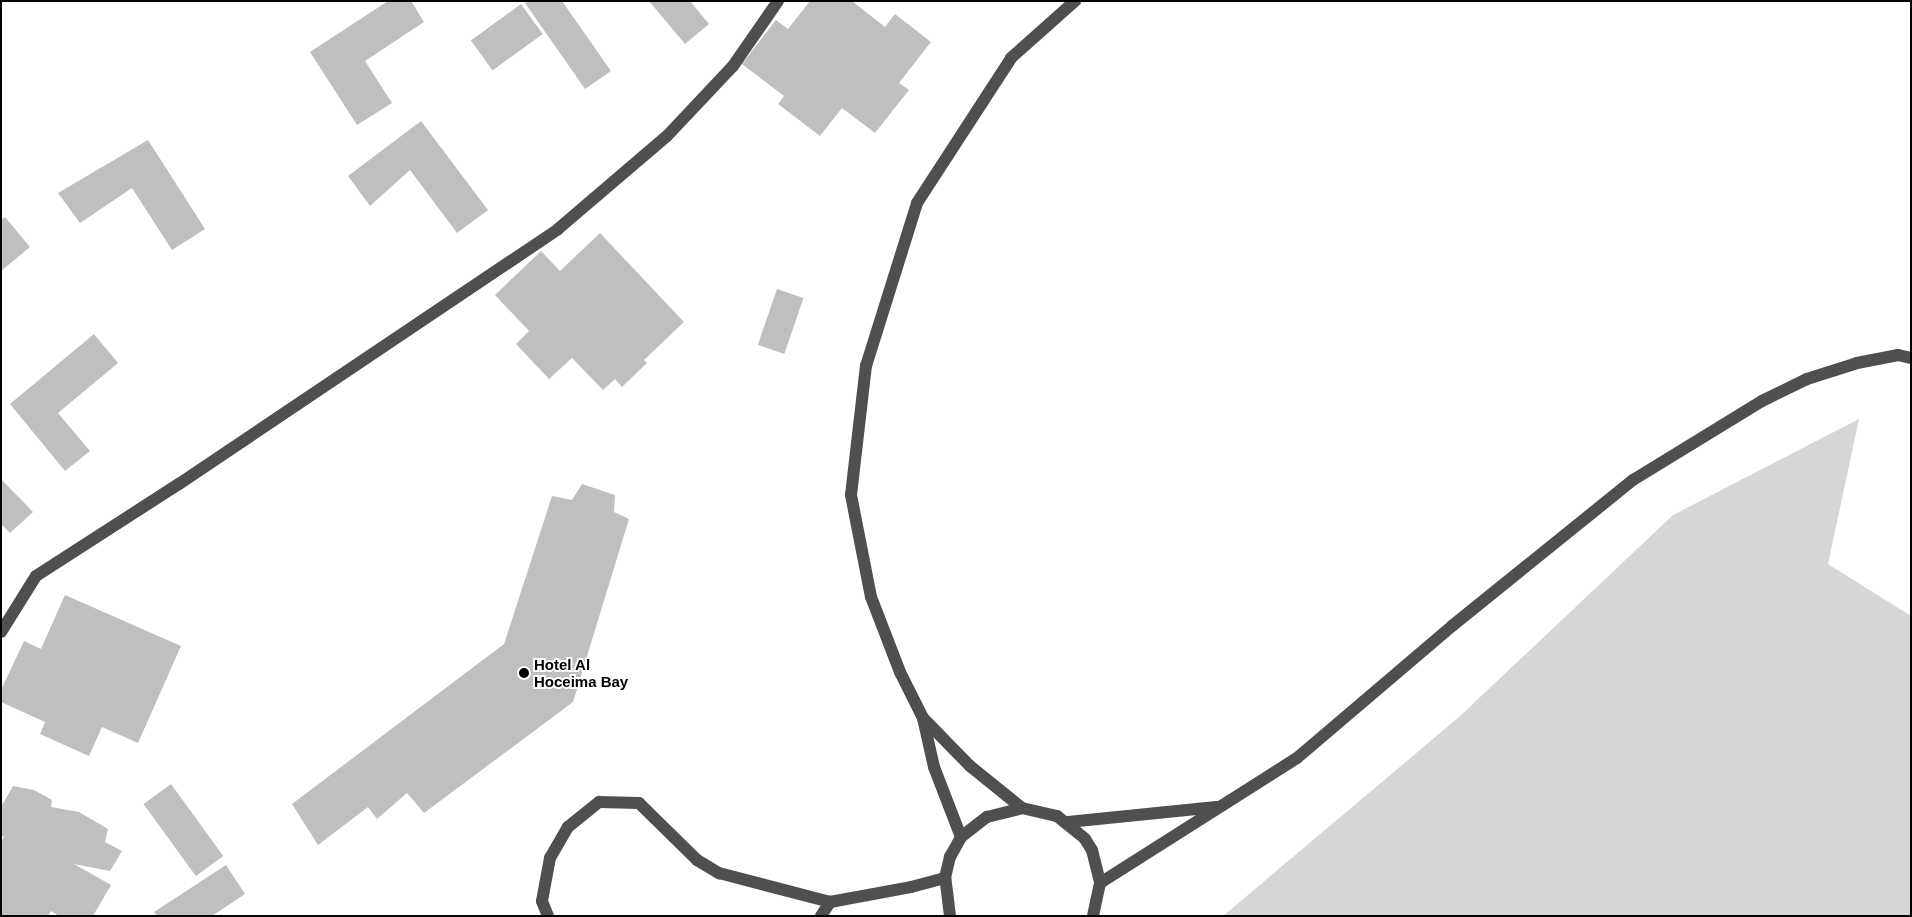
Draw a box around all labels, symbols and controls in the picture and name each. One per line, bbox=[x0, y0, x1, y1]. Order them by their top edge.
place label: Hotel Al Hoceima Bay bbox=[534, 655, 628, 690]
marker: Hotel Al Hoceima Bay bbox=[518, 667, 530, 679]

